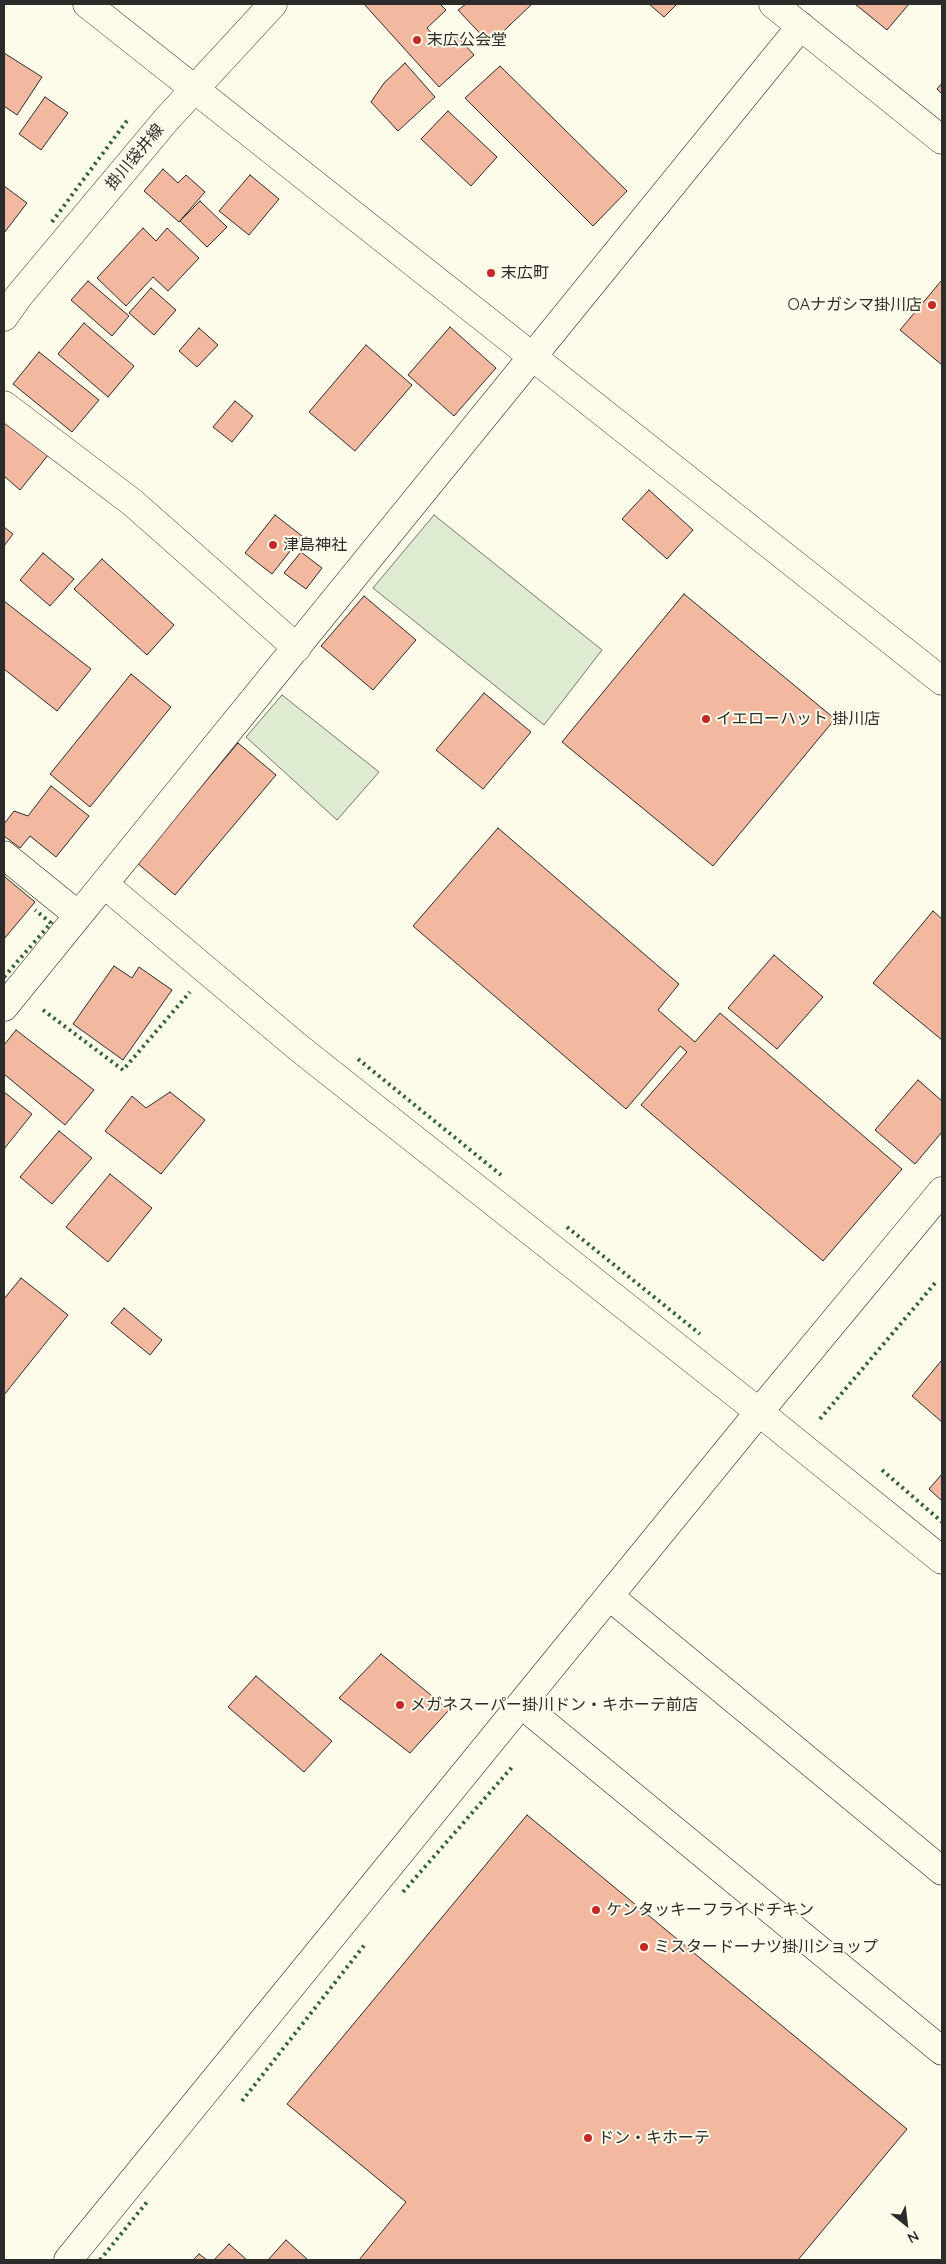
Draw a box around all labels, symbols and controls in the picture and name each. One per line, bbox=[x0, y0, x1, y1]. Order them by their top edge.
place label: 末広公会堂 bbox=[427, 30, 507, 50]
marker: 末広公会堂 bbox=[411, 34, 423, 46]
street label: 掛川袋井線 bbox=[102, 120, 168, 194]
place label: 末広町 bbox=[501, 263, 549, 283]
marker: 末広町 bbox=[485, 267, 497, 279]
place label: OAナガシマ掛川店 bbox=[787, 295, 922, 315]
marker: OAナガシマ掛川店 bbox=[926, 299, 938, 311]
place label: 津島神社 bbox=[283, 535, 347, 555]
marker: 津島神社 bbox=[267, 539, 279, 551]
place label: イエローハット 掛川店 bbox=[716, 709, 880, 729]
marker: イエローハット 掛川店 bbox=[700, 713, 712, 725]
place label: メガネスーパー掛川ドン・キホーテ前店 bbox=[410, 1695, 698, 1715]
marker: メガネスーパー掛川ドン・キホーテ前店 bbox=[394, 1699, 406, 1711]
place label: ケンタッキーフライドチキン bbox=[606, 1900, 814, 1920]
marker: ケンタッキーフライドチキン bbox=[590, 1904, 602, 1916]
place label: ミスタードーナツ掛川ショップ bbox=[654, 1937, 878, 1957]
marker: ミスタードーナツ掛川ショップ bbox=[638, 1941, 650, 1953]
place label: ドン・キホーテ bbox=[598, 2128, 710, 2148]
marker: ドン・キホーテ bbox=[582, 2132, 594, 2144]
north arrow bbox=[881, 2199, 931, 2249]
text: N bbox=[904, 2227, 922, 2247]

